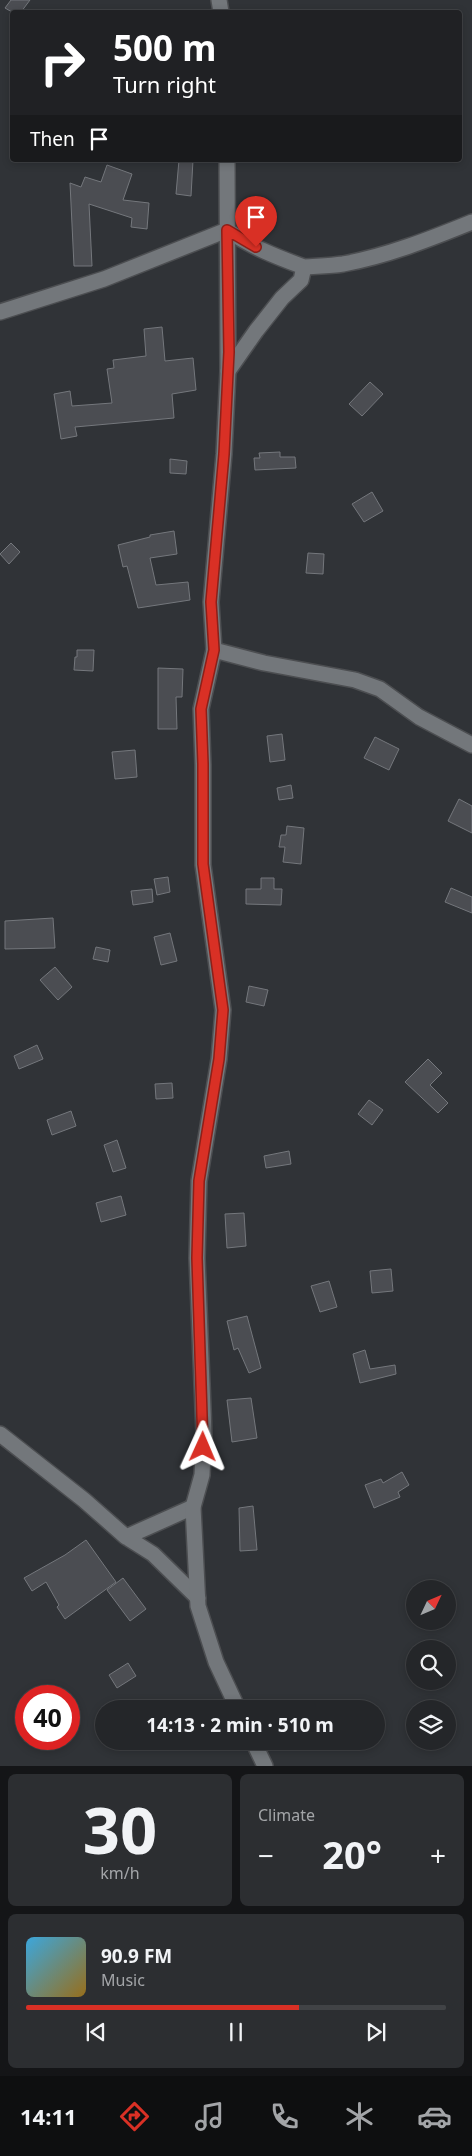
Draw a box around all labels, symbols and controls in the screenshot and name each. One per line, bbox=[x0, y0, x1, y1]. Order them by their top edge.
text: 500 m bbox=[113, 24, 216, 71]
icon: right bbox=[30, 30, 95, 95]
text: Turn right bbox=[113, 69, 216, 99]
icon: arrive bbox=[85, 125, 113, 153]
text: Then bbox=[30, 126, 75, 152]
pin bbox=[235, 196, 277, 247]
icon: arrive bbox=[242, 203, 270, 231]
position arrow bbox=[176, 1420, 228, 1472]
north arrow bbox=[406, 1580, 456, 1630]
map controls bbox=[406, 1580, 456, 1750]
button: search bbox=[406, 1640, 456, 1690]
speed limit sign: 40 bbox=[15, 1685, 80, 1750]
button: layers bbox=[406, 1700, 456, 1750]
text: 14:13 · 2 min · 510 m bbox=[146, 1712, 334, 1738]
text: 30 bbox=[83, 1785, 157, 1873]
text: Climate bbox=[258, 1804, 315, 1826]
text: 20° bbox=[322, 1828, 382, 1880]
text: − bbox=[258, 1836, 274, 1874]
text: + bbox=[430, 1836, 446, 1874]
text: km/h bbox=[100, 1862, 140, 1884]
text: 90.9 FM bbox=[101, 1943, 172, 1969]
text: Music bbox=[101, 1969, 145, 1991]
icon: previous bbox=[82, 2018, 110, 2046]
icon: pause bbox=[222, 2018, 250, 2046]
icon: next bbox=[362, 2018, 390, 2046]
icon: directions bbox=[117, 2099, 152, 2134]
icon: music bbox=[192, 2099, 227, 2134]
icon: phone bbox=[267, 2099, 302, 2134]
icon: climate bbox=[342, 2099, 377, 2134]
icon: car bbox=[417, 2099, 452, 2134]
text: 14:11 bbox=[20, 2101, 77, 2131]

